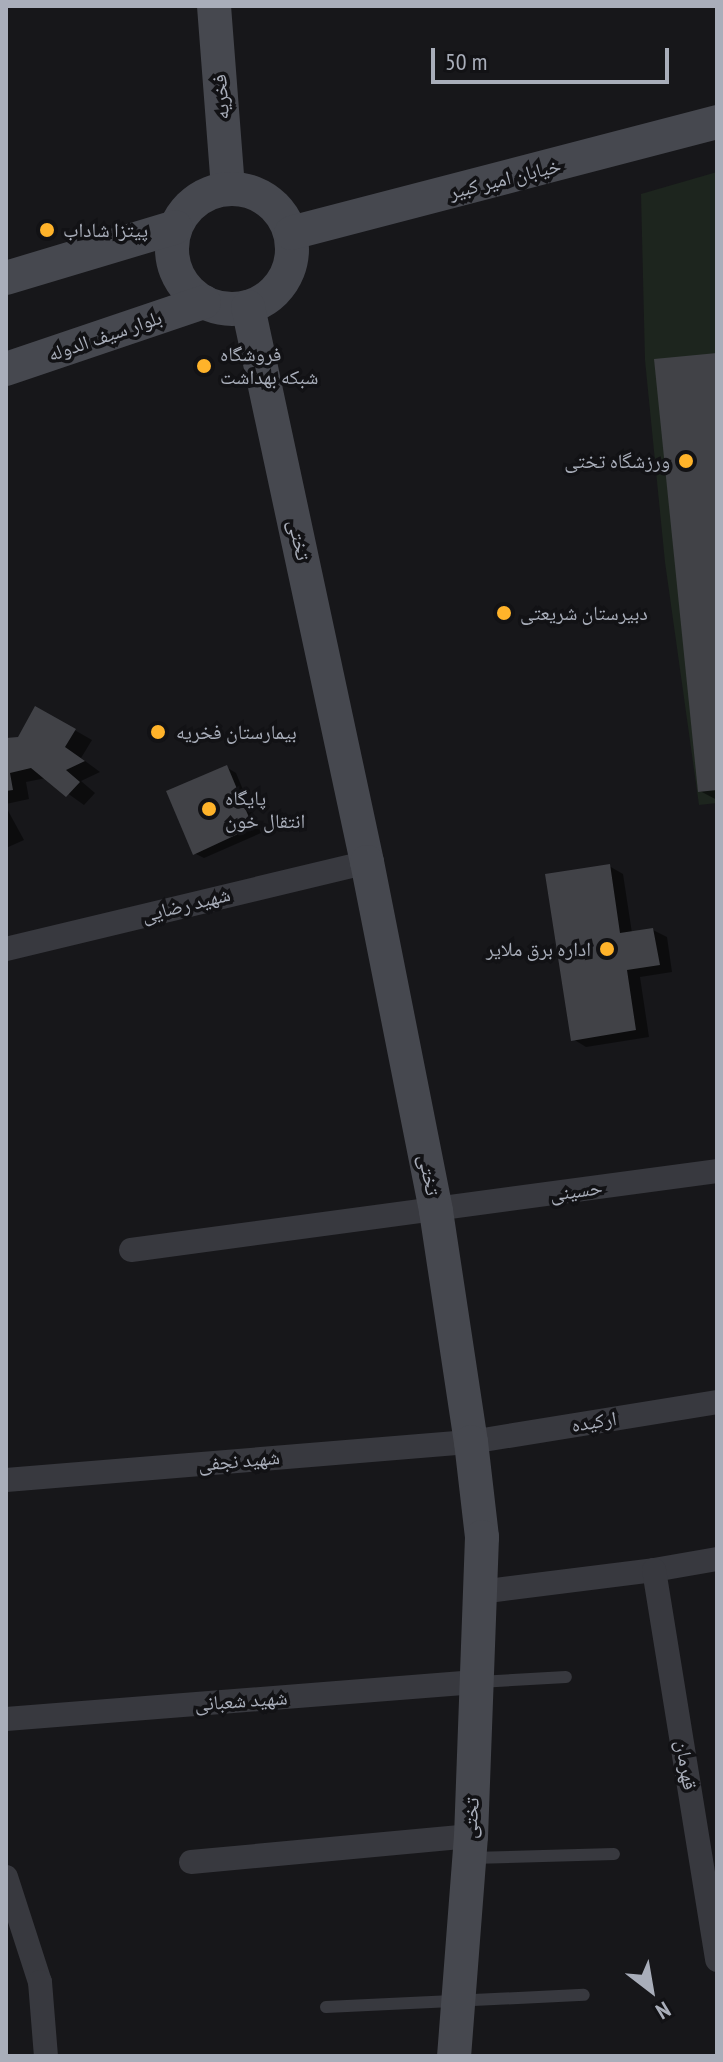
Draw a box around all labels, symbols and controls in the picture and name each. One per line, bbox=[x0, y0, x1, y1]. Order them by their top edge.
scale bar bbox=[435, 32, 673, 82]
text: 50 m bbox=[445, 46, 487, 77]
street label: فخریه bbox=[207, 73, 235, 121]
street label: خیابان امیر کبیر bbox=[447, 154, 563, 204]
place label: پیتزا شاداب bbox=[63, 218, 148, 242]
marker: پیتزا شاداب bbox=[38, 221, 56, 239]
street label: بلوار سیف الدوله bbox=[45, 305, 165, 367]
place label: فروشگاه شبکه بهداشت bbox=[220, 342, 318, 389]
marker: فروشگاه شبکه بهداشت bbox=[195, 357, 213, 375]
place label: ورزشگاه تختی bbox=[564, 449, 670, 473]
marker: ورزشگاه تختی bbox=[677, 452, 695, 470]
street label: تختی bbox=[283, 517, 315, 563]
place label: دبیرستان شریعتی bbox=[520, 601, 648, 625]
marker: دبیرستان شریعتی bbox=[495, 604, 513, 622]
place label: بیمارستان فخریه bbox=[176, 720, 297, 744]
marker: بیمارستان فخریه bbox=[147, 721, 169, 743]
place label: پایگاه انتقال خون bbox=[225, 786, 305, 833]
marker: پایگاه انتقال خون bbox=[200, 800, 218, 818]
street label: شهید رضایی bbox=[139, 882, 233, 928]
place label: اداره برق ملایر bbox=[486, 937, 591, 961]
marker: اداره برق ملایر bbox=[598, 940, 616, 958]
street label: تختی bbox=[413, 1153, 445, 1197]
street label: حسینی bbox=[548, 1175, 604, 1207]
street label: ارکیده bbox=[570, 1407, 618, 1437]
street label: شهید نجفی bbox=[197, 1445, 281, 1477]
street label: شهید شعبانی bbox=[194, 1686, 288, 1716]
street label: قهرمان bbox=[670, 1738, 702, 1792]
street label: تختی bbox=[458, 1797, 484, 1839]
north arrow bbox=[611, 1950, 691, 2030]
text: N bbox=[651, 1996, 676, 2026]

